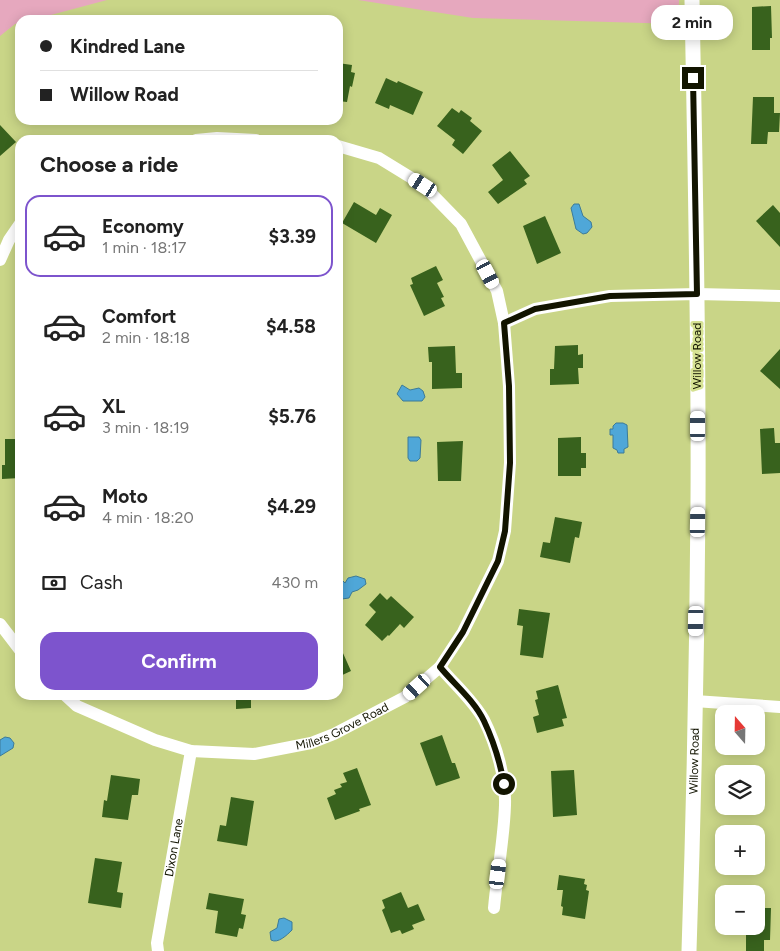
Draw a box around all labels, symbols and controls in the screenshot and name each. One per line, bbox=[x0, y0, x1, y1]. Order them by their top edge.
callout: 2 min bbox=[652, 5, 734, 40]
text: 2 min bbox=[672, 13, 712, 32]
text: Kindred Lane bbox=[70, 35, 185, 58]
route end bbox=[682, 67, 704, 89]
text: Willow Road bbox=[70, 83, 179, 106]
text: Choose a ride bbox=[40, 151, 178, 178]
car bbox=[406, 171, 439, 199]
icon: car bbox=[42, 214, 87, 259]
text: Economy bbox=[102, 215, 184, 238]
text: $3.39 bbox=[269, 225, 316, 248]
text: 1 min · 18:17 bbox=[102, 238, 186, 257]
car bbox=[474, 257, 501, 291]
icon: car bbox=[42, 304, 87, 349]
text: Comfort bbox=[102, 305, 177, 328]
text: $4.58 bbox=[266, 315, 316, 338]
street label: Willow Road bbox=[690, 323, 704, 389]
text: 2 min · 18:18 bbox=[102, 328, 190, 347]
icon: car bbox=[42, 394, 87, 439]
text: XL bbox=[102, 395, 125, 418]
text: $5.76 bbox=[268, 405, 316, 428]
car bbox=[690, 411, 705, 441]
text: 3 min · 18:19 bbox=[102, 418, 189, 437]
icon: car bbox=[42, 484, 87, 529]
text: Moto bbox=[102, 485, 148, 508]
text: $4.29 bbox=[267, 495, 316, 518]
car bbox=[690, 507, 705, 537]
text: 4 min · 18:20 bbox=[102, 508, 194, 527]
icon: cash bbox=[40, 569, 68, 597]
text: Cash bbox=[80, 571, 123, 594]
text: 430 m bbox=[272, 573, 318, 592]
car bbox=[688, 606, 703, 636]
button: Confirm bbox=[40, 632, 318, 690]
car bbox=[400, 671, 433, 703]
street label: Millers Grove Road bbox=[294, 700, 391, 753]
north arrow bbox=[715, 705, 765, 755]
map controls bbox=[715, 705, 765, 935]
street label: Willow Road bbox=[687, 728, 702, 794]
button: layers bbox=[715, 765, 765, 815]
route start bbox=[493, 773, 515, 795]
street label: Dixon Lane bbox=[162, 817, 186, 878]
button: + bbox=[715, 825, 765, 875]
car bbox=[488, 858, 507, 890]
button: − bbox=[715, 885, 765, 935]

